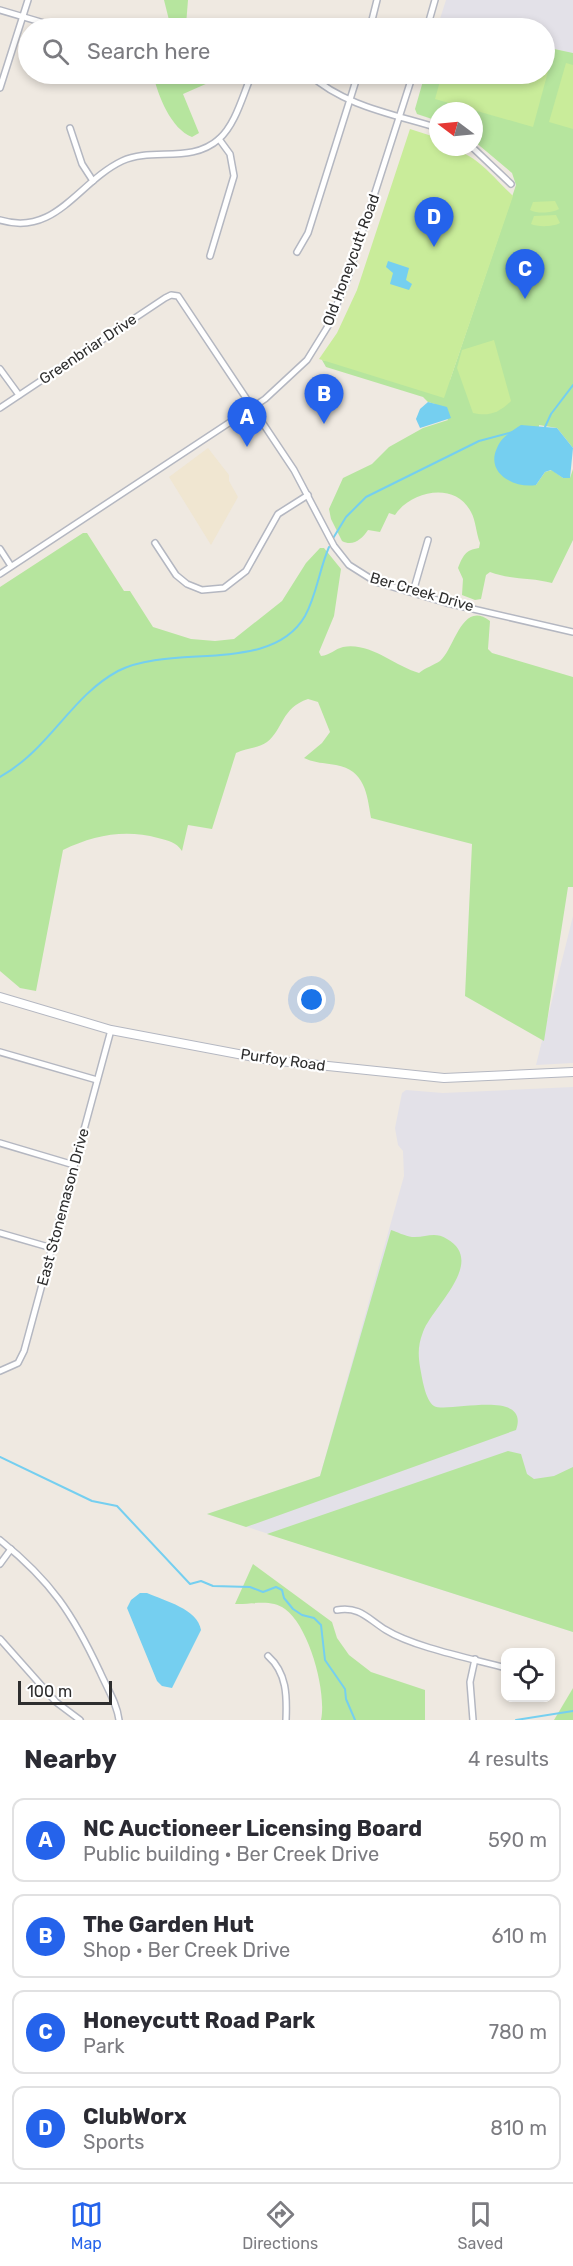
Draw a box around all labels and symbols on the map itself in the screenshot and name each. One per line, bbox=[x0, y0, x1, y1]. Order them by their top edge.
north arrow bbox=[429, 102, 483, 156]
street label: Old Honeycutt Road bbox=[319, 192, 383, 328]
pin: D bbox=[414, 198, 454, 247]
pin: C bbox=[506, 250, 544, 299]
street label: Greenbriar Drive bbox=[36, 310, 140, 388]
pin: B bbox=[304, 374, 344, 424]
pin: A bbox=[228, 398, 266, 447]
street label: Ber Creek Drive bbox=[368, 569, 476, 615]
your location bbox=[297, 985, 326, 1014]
street label: Purfoy Road bbox=[239, 1045, 327, 1075]
street label: East Stonemason Drive bbox=[33, 1126, 93, 1288]
scale bar bbox=[18, 1678, 112, 1706]

